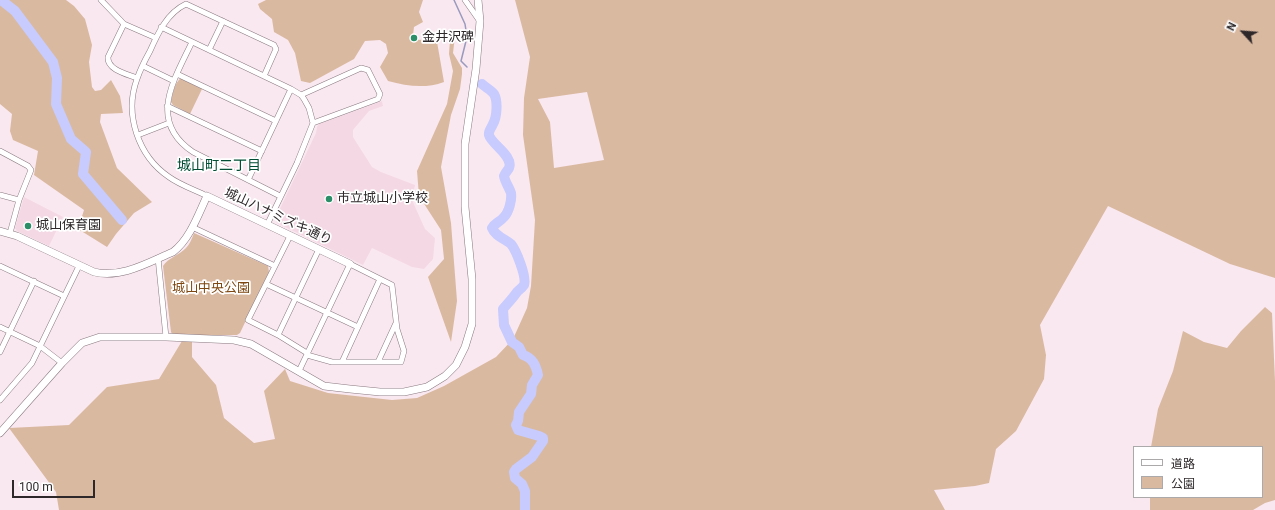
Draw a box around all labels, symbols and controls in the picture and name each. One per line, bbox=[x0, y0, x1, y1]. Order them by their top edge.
north arrow bbox=[1223, 12, 1263, 52]
text: N bbox=[1224, 20, 1239, 33]
place label: 金井沢碑 bbox=[422, 30, 474, 46]
marker: 金井沢碑 bbox=[409, 33, 419, 43]
district label: 城山町二丁目 bbox=[177, 158, 261, 174]
street label: 城山ハナミズキ通り bbox=[222, 185, 334, 249]
place label: 市立城山小学校 bbox=[337, 191, 428, 207]
marker: 市立城山小学校 bbox=[324, 194, 334, 204]
place label: 城山保育園 bbox=[36, 218, 101, 234]
marker: 城山保育園 bbox=[23, 221, 33, 231]
park label: 城山中央公園 bbox=[172, 281, 250, 297]
legend bbox=[1133, 446, 1263, 498]
text: 道路 bbox=[1171, 457, 1195, 471]
scale bar bbox=[14, 472, 97, 498]
text: 公園 bbox=[1171, 477, 1195, 491]
text: 100 m bbox=[19, 480, 53, 494]

